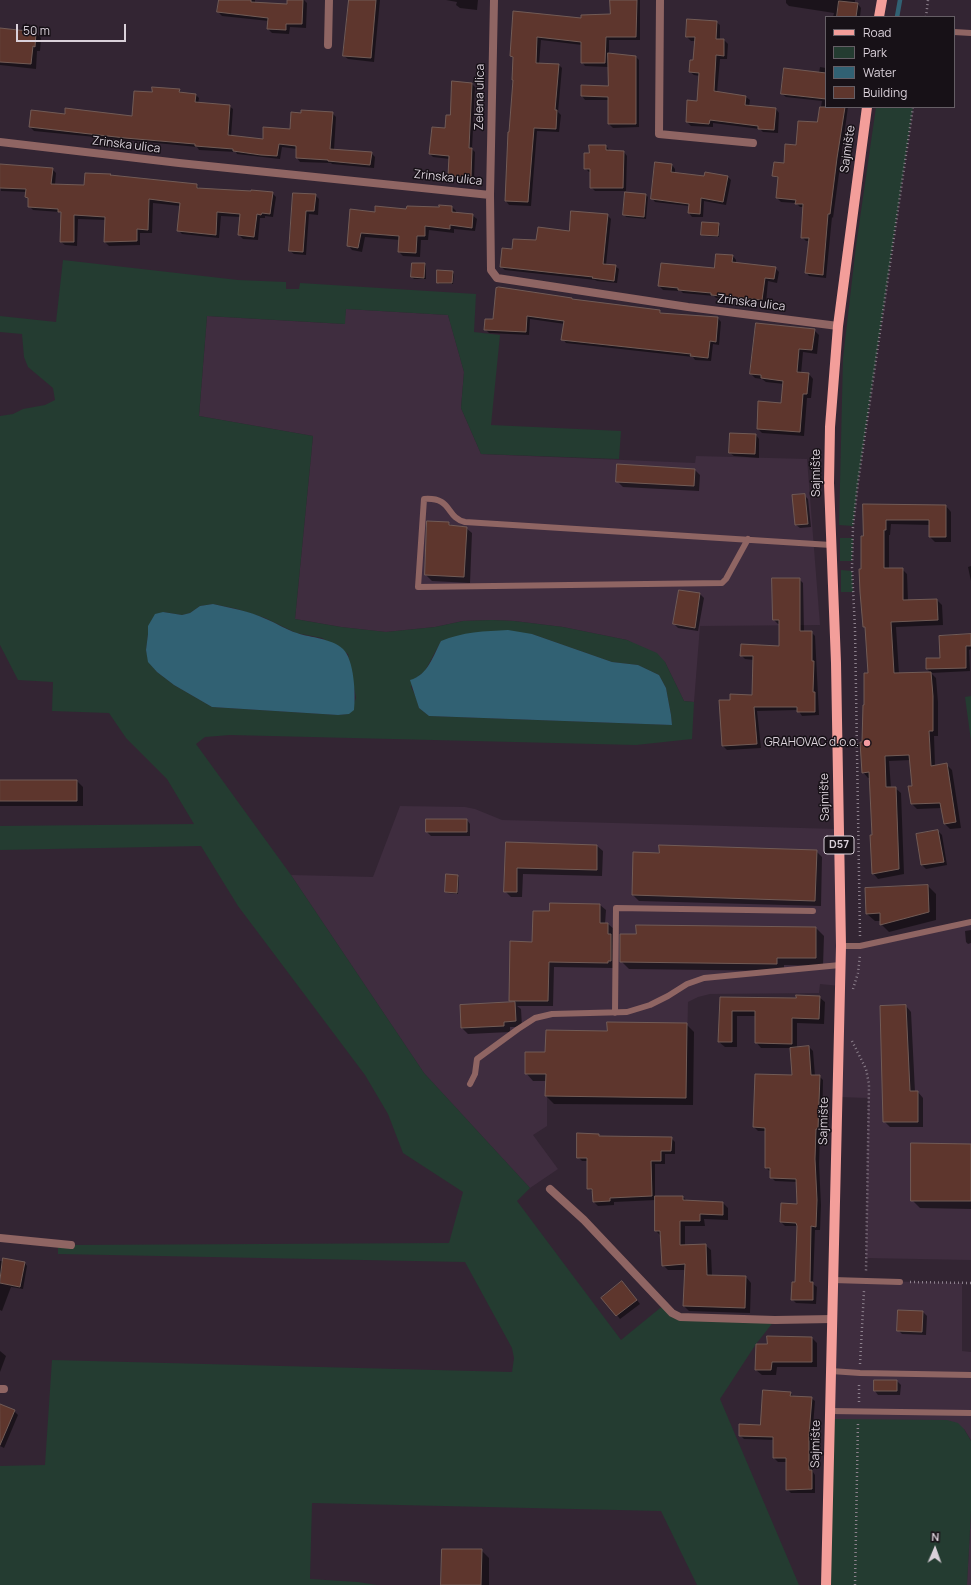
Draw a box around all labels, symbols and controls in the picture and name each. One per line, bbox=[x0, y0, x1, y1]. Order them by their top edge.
scale bar bbox=[18, 16, 128, 42]
legend bbox=[825, 16, 955, 108]
text: 50 m bbox=[23, 22, 50, 39]
text: Road bbox=[863, 24, 891, 41]
text: Park bbox=[863, 44, 887, 61]
street label: Zelena ulica bbox=[472, 64, 488, 130]
text: Water bbox=[863, 64, 896, 81]
text: Building bbox=[863, 84, 907, 101]
street label: Sajmište bbox=[838, 124, 858, 174]
street label: Zrinska ulica bbox=[91, 134, 161, 156]
street label: Zrinska ulica bbox=[413, 167, 483, 189]
street label: Zrinska ulica bbox=[716, 292, 786, 314]
street label: Sajmište bbox=[810, 449, 824, 497]
place label: GRAHOVAC d.o.o. bbox=[764, 736, 859, 750]
marker: GRAHOVAC d.o.o. bbox=[862, 738, 872, 748]
street label: Sajmište bbox=[817, 773, 833, 821]
road number: D57 bbox=[824, 836, 854, 854]
street label: Sajmište bbox=[816, 1097, 832, 1145]
street label: Sajmište bbox=[808, 1420, 824, 1468]
north arrow bbox=[915, 1529, 955, 1569]
text: N bbox=[931, 1529, 940, 1544]

